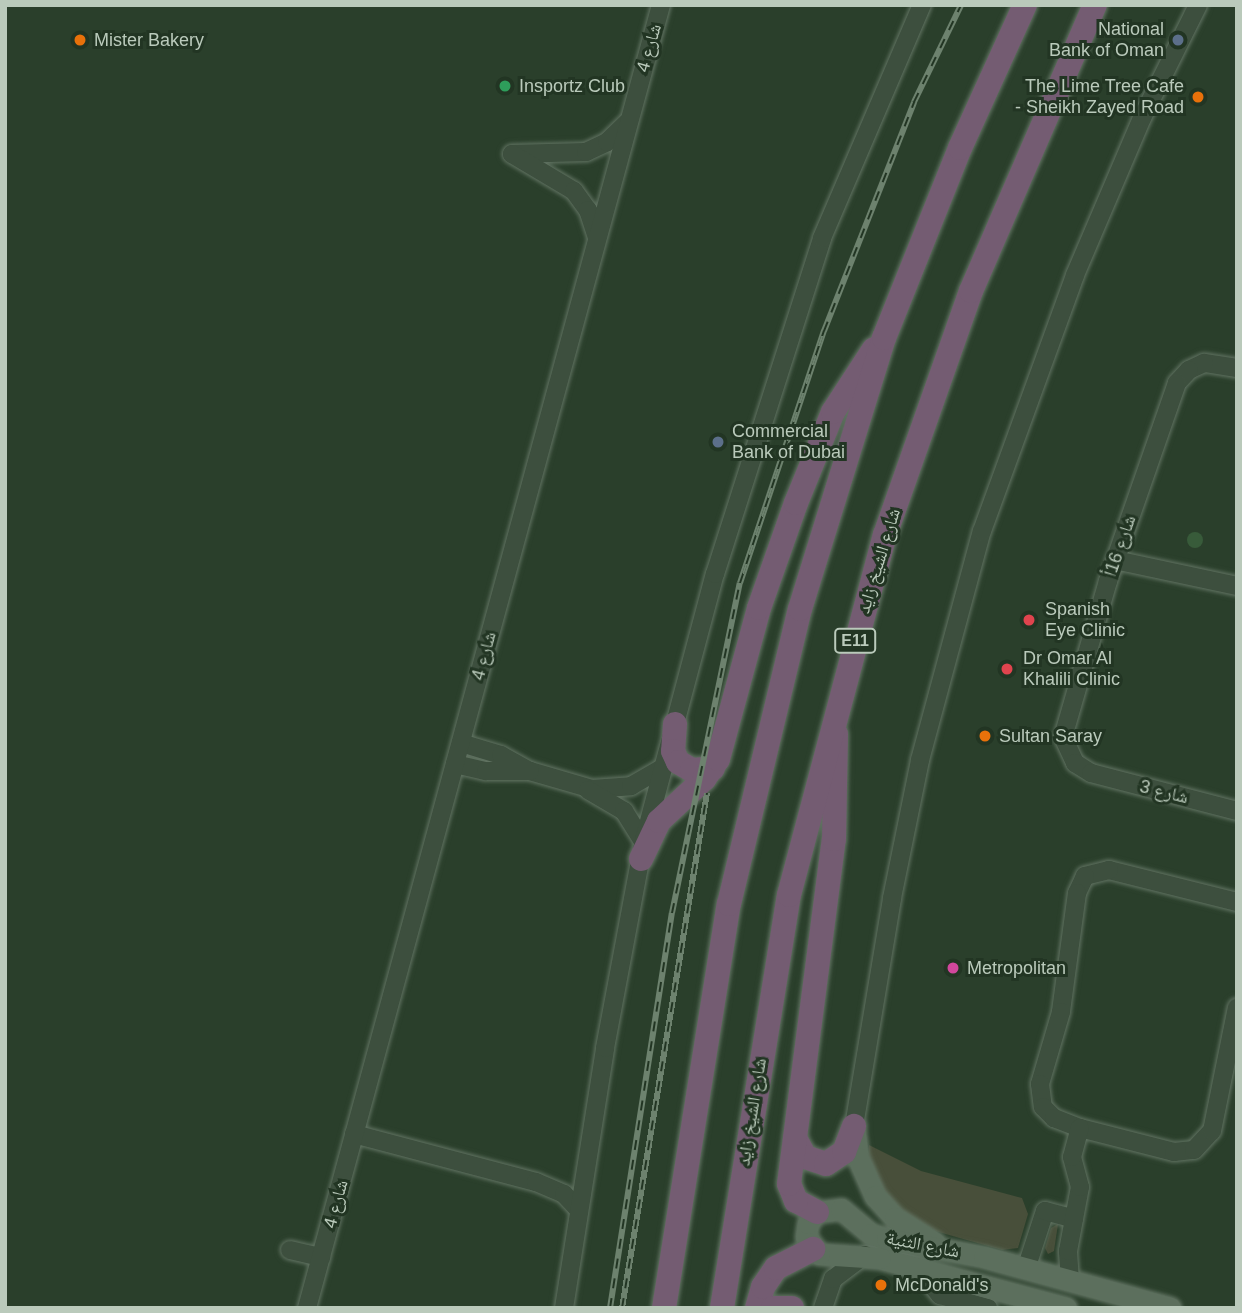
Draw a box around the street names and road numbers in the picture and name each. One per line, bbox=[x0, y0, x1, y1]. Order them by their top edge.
street label: شارع 4 bbox=[632, 21, 666, 75]
street label: شارع الشيخ زايد bbox=[853, 506, 905, 616]
street label: شارع 16أ bbox=[1099, 512, 1141, 580]
road number: E11 bbox=[834, 628, 876, 654]
street label: شارع 4 bbox=[467, 629, 501, 683]
street label: شارع 3 bbox=[1138, 776, 1190, 808]
street label: شارع الشيخ زايد bbox=[733, 1057, 771, 1167]
street label: شارع 4 bbox=[319, 1177, 353, 1231]
street label: شارع الثنية bbox=[885, 1227, 961, 1263]

